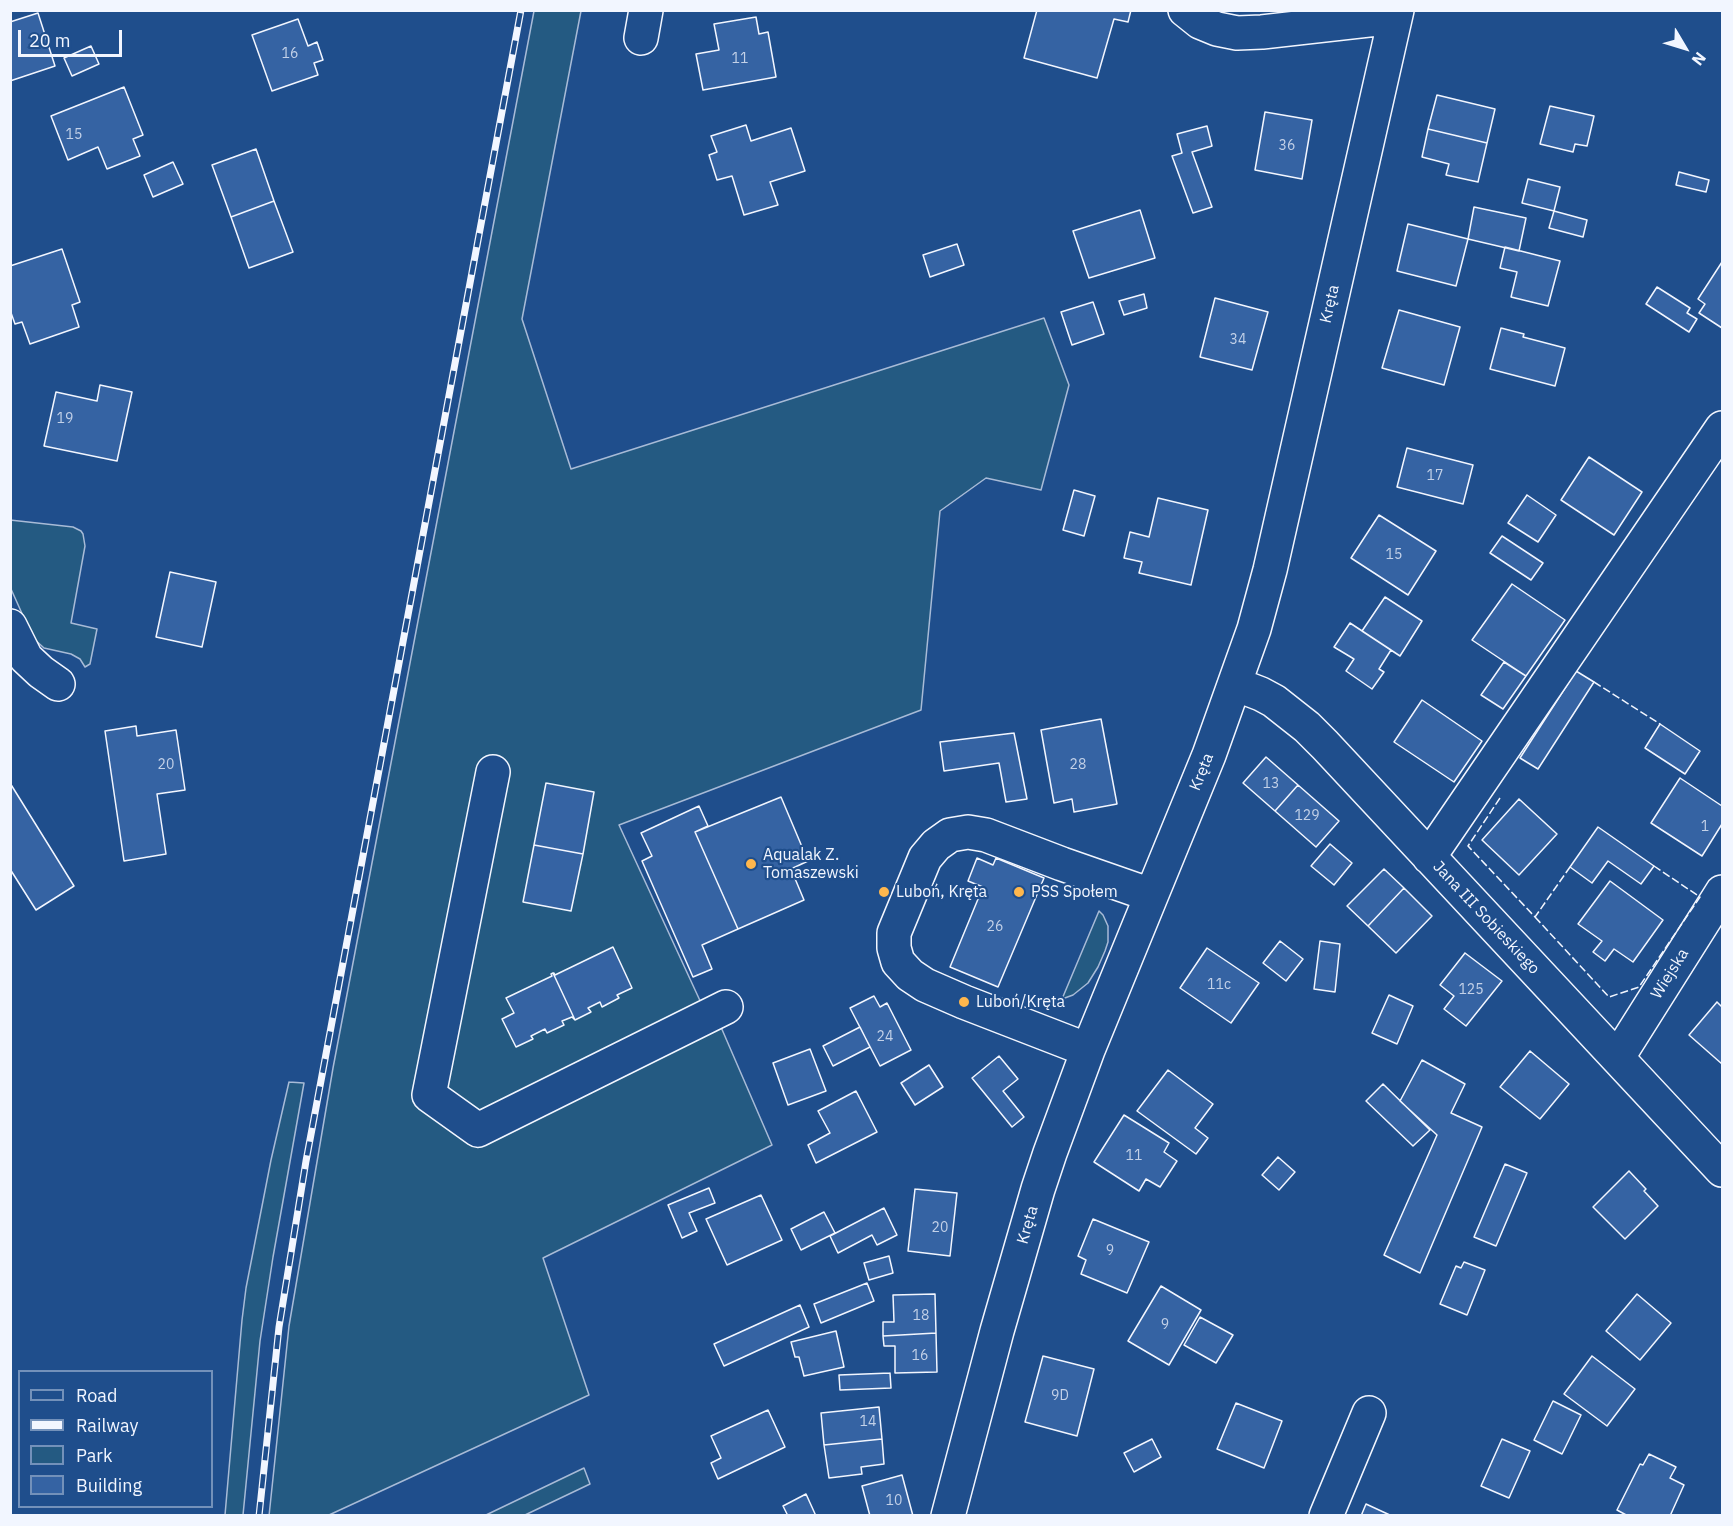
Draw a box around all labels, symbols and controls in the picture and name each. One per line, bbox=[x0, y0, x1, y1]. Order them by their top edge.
scale bar bbox=[21, 18, 124, 56]
north arrow bbox=[1655, 18, 1715, 78]
text: 20 m bbox=[29, 29, 71, 52]
house number: 16 bbox=[282, 46, 298, 62]
text: N bbox=[1688, 48, 1711, 70]
house number: 11 bbox=[732, 51, 748, 67]
house number: 15 bbox=[66, 127, 82, 143]
house number: 36 bbox=[1279, 138, 1295, 154]
street label: Kręta bbox=[1316, 283, 1344, 325]
house number: 34 bbox=[1230, 332, 1246, 348]
house number: 19 bbox=[57, 411, 73, 427]
house number: 17 bbox=[1427, 468, 1443, 484]
house number: 15 bbox=[1386, 547, 1402, 563]
street label: Kręta bbox=[1186, 750, 1218, 794]
house number: 20 bbox=[158, 757, 174, 773]
house number: 28 bbox=[1070, 757, 1086, 773]
house number: 13 bbox=[1263, 776, 1279, 792]
house number: 129 bbox=[1294, 808, 1320, 824]
house number: 1 bbox=[1701, 819, 1709, 835]
place label: Aqualak Z. Tomaszewski bbox=[763, 845, 859, 883]
marker: Aqualak Z. Tomaszewski bbox=[744, 857, 758, 871]
street label: Jana III Sobieskiego bbox=[1429, 857, 1543, 979]
place label: Luboń, Kręta bbox=[896, 882, 987, 902]
place label: PSS Społem bbox=[1031, 882, 1118, 902]
marker: Luboń, Kręta bbox=[877, 885, 891, 899]
marker: PSS Społem bbox=[1012, 885, 1026, 899]
house number: 26 bbox=[987, 919, 1003, 935]
street label: Wiejska bbox=[1647, 945, 1693, 1003]
house number: 11c bbox=[1207, 977, 1231, 993]
house number: 125 bbox=[1458, 982, 1484, 998]
place label: Luboń/Kręta bbox=[976, 992, 1065, 1012]
marker: Luboń/Kręta bbox=[957, 995, 971, 1009]
house number: 24 bbox=[877, 1029, 893, 1045]
house number: 11 bbox=[1126, 1148, 1142, 1164]
street label: Kręta bbox=[1013, 1204, 1043, 1246]
house number: 20 bbox=[932, 1220, 948, 1236]
house number: 9 bbox=[1106, 1243, 1114, 1259]
house number: 18 bbox=[913, 1308, 929, 1324]
house number: 9 bbox=[1161, 1317, 1169, 1333]
house number: 16 bbox=[912, 1348, 928, 1364]
legend bbox=[18, 1370, 213, 1508]
text: Road bbox=[76, 1384, 117, 1407]
house number: 9D bbox=[1051, 1388, 1069, 1404]
text: Railway bbox=[76, 1414, 138, 1437]
house number: 14 bbox=[860, 1414, 876, 1430]
text: Park bbox=[76, 1444, 112, 1467]
text: Building bbox=[76, 1474, 142, 1497]
house number: 10 bbox=[886, 1493, 902, 1509]

